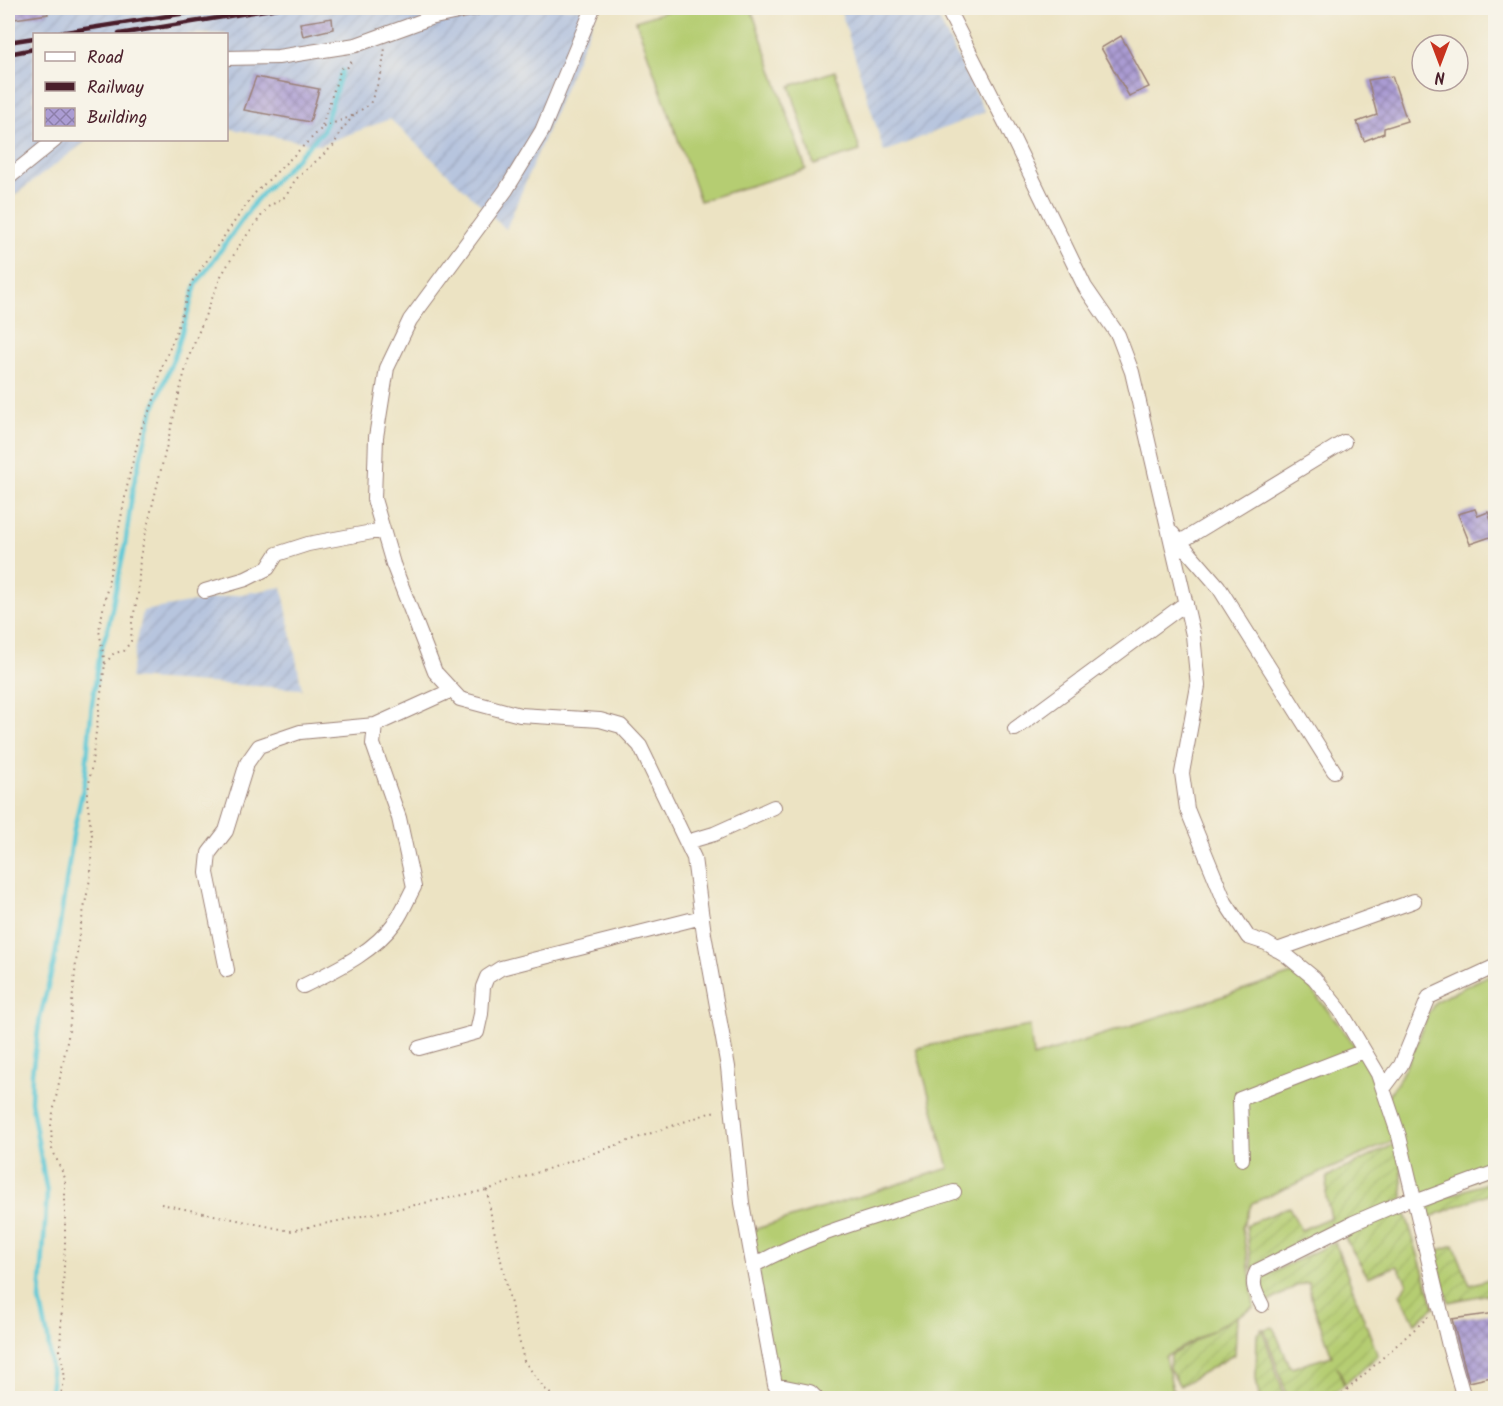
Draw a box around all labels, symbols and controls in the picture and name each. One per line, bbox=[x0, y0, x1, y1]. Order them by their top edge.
legend bbox=[33, 33, 228, 141]
north arrow bbox=[1410, 33, 1470, 93]
text: Road bbox=[87, 44, 124, 73]
text: N bbox=[1435, 64, 1445, 89]
text: Railway bbox=[87, 74, 144, 103]
text: Building bbox=[87, 104, 147, 133]

